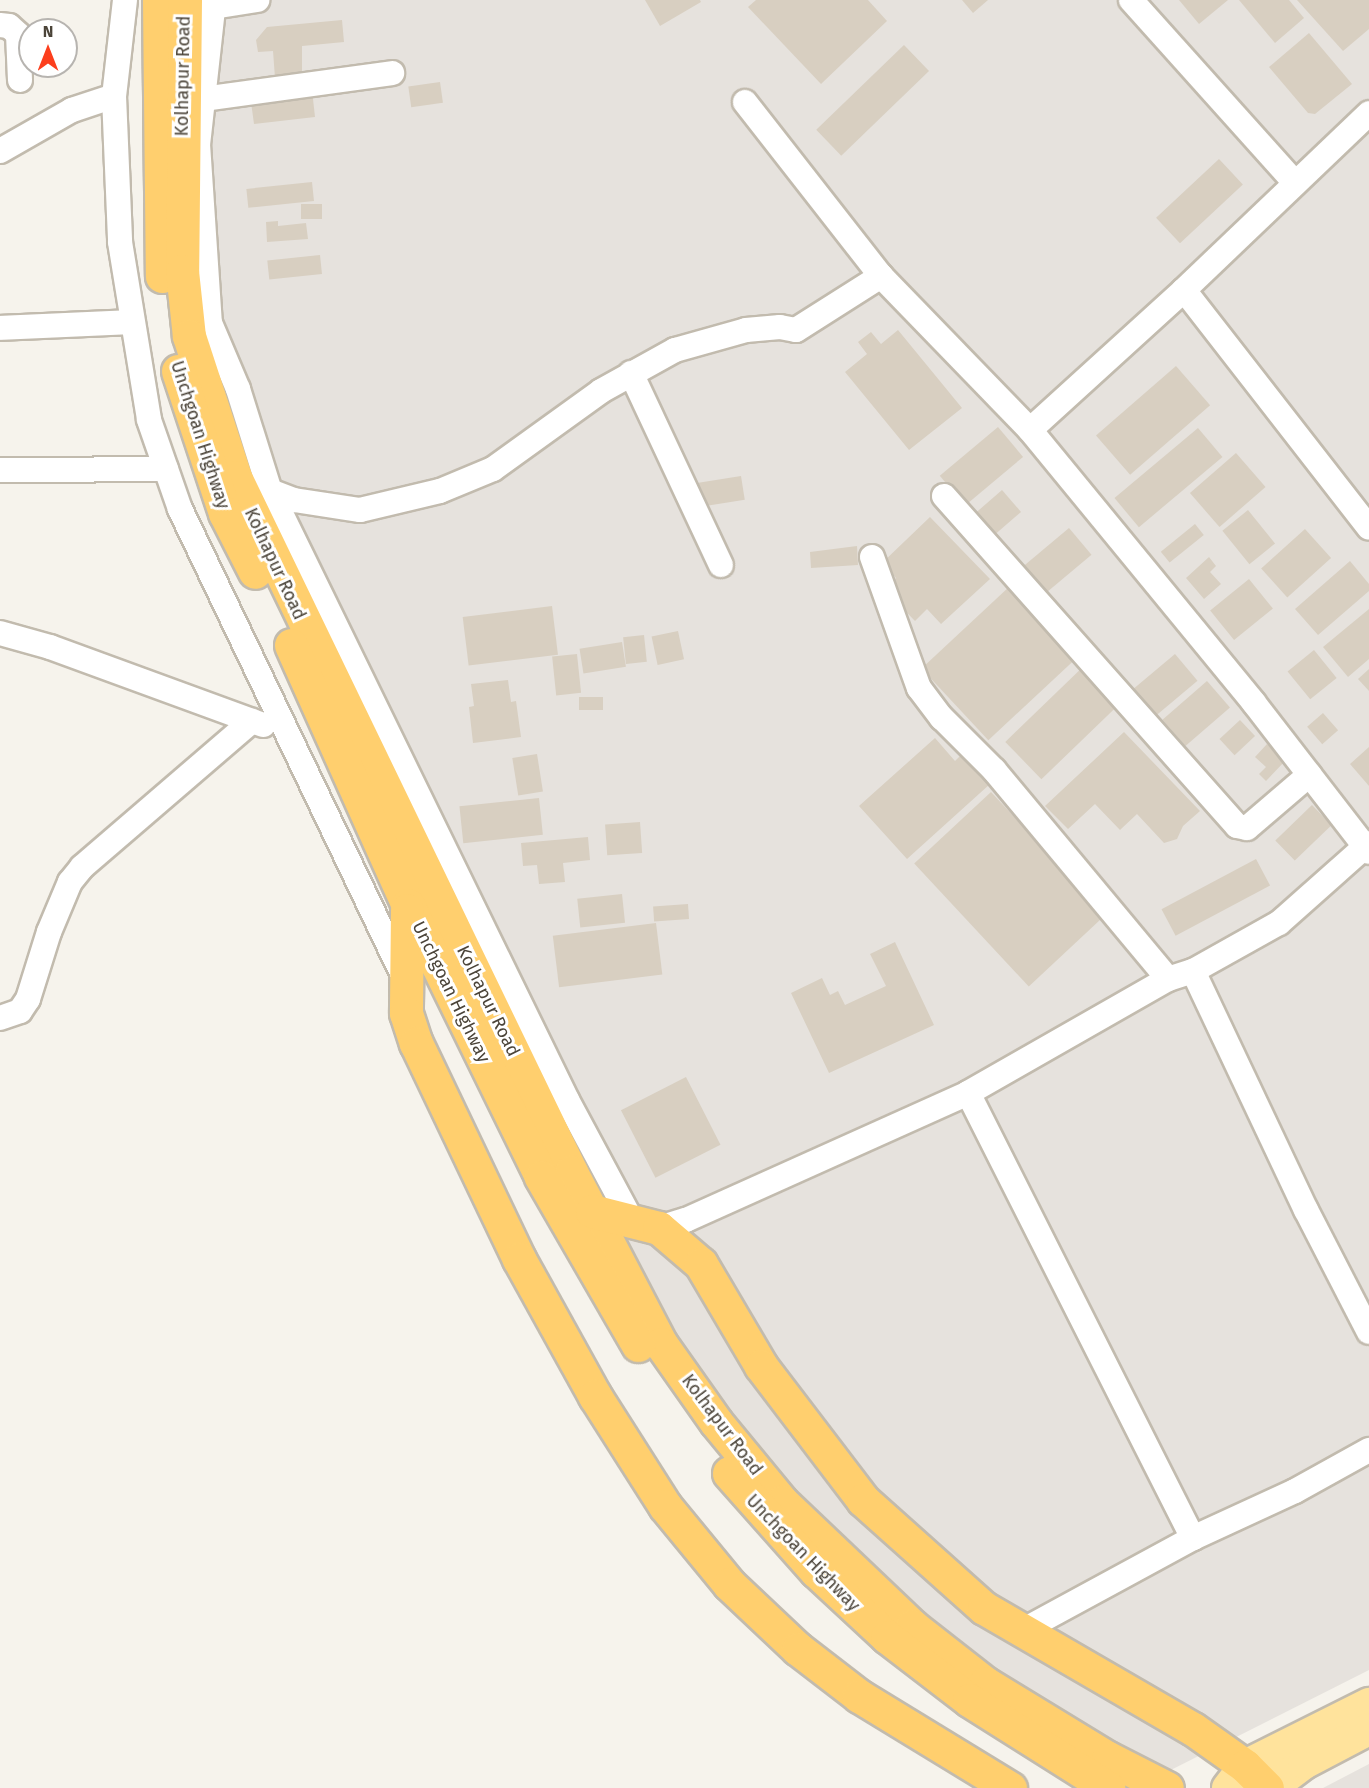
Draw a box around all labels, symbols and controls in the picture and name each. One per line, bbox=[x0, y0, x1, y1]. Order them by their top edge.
street label: Kolhapur Road bbox=[171, 15, 195, 137]
north arrow bbox=[18, 18, 78, 78]
text: N bbox=[43, 22, 53, 41]
street label: Unchgoan Highway bbox=[166, 358, 234, 512]
street label: Kolhapur Road bbox=[240, 505, 310, 623]
street label: Unchgoan Highway bbox=[407, 918, 495, 1066]
street label: Kolhapur Road bbox=[452, 942, 524, 1060]
street label: Kolhapur Road bbox=[677, 1370, 767, 1480]
street label: Unchgoan Highway bbox=[742, 1490, 864, 1616]

